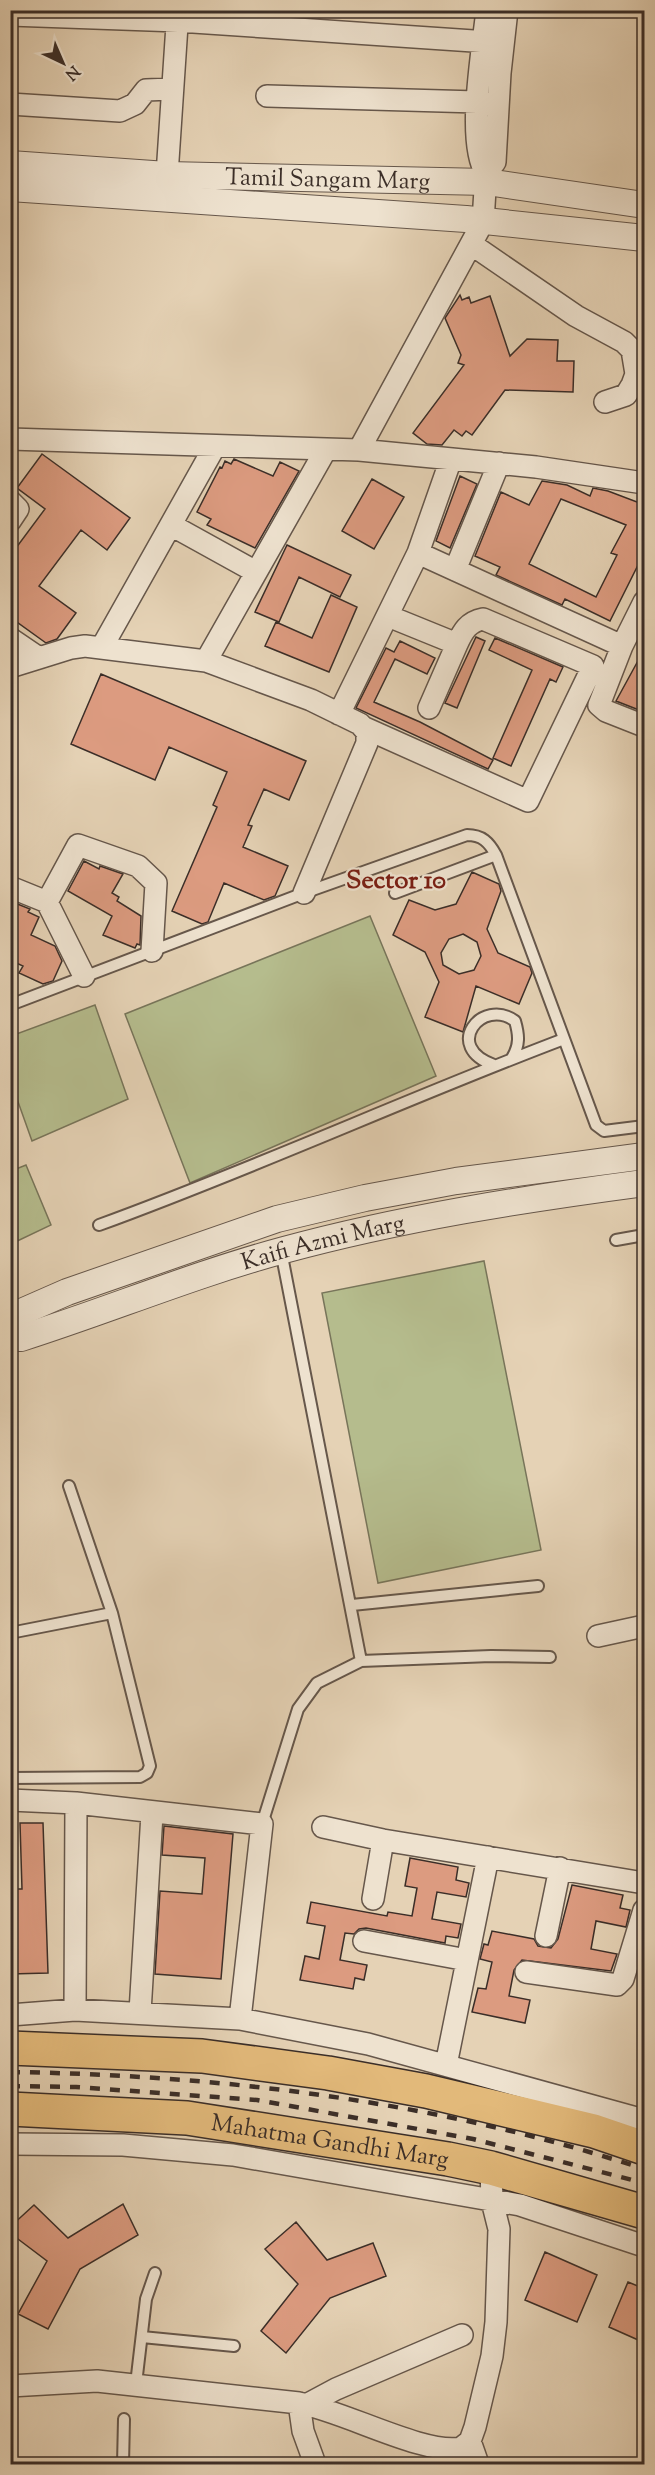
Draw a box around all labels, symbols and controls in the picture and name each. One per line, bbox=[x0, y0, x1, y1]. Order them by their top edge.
north arrow bbox=[33, 33, 93, 93]
text: N bbox=[59, 59, 84, 85]
street label: Tamil Sangam Marg bbox=[225, 161, 431, 200]
district label: Sector 10 bbox=[346, 863, 446, 900]
street label: Kaifi Azmi Marg bbox=[237, 1207, 408, 1280]
street label: Mahatma Gandhi Marg bbox=[208, 2107, 451, 2178]

